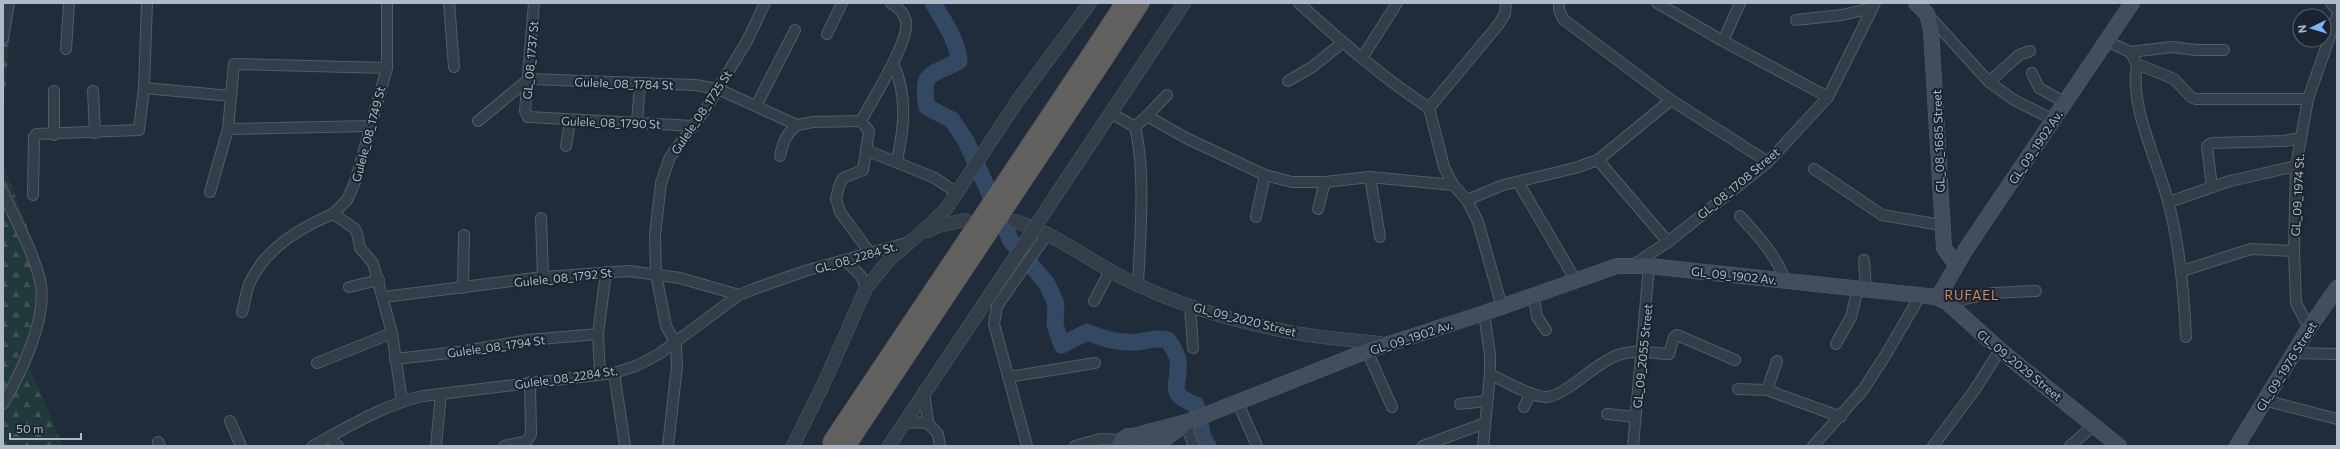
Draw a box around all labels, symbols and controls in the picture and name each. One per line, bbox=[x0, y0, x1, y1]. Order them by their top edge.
north arrow bbox=[2292, 8, 2332, 48]
street label: GL_08_1737 St bbox=[520, 20, 540, 100]
text: N bbox=[2295, 24, 2308, 34]
street label: Gulele_08_1725 St bbox=[668, 67, 734, 157]
street label: Gulele_08_1784 St bbox=[574, 74, 674, 92]
street label: Gulele_08_1749 St bbox=[349, 85, 388, 183]
street label: GL_08_1685 Street bbox=[1929, 89, 1947, 193]
street label: GL_09_1902 Av. bbox=[2005, 107, 2065, 186]
street label: Gulele_08_1790 St bbox=[561, 113, 661, 131]
street label: GL_08_1708 Street bbox=[1694, 144, 1782, 222]
street label: GL_09_1974 St. bbox=[2288, 153, 2306, 237]
street label: GL_08_2284 St. bbox=[813, 238, 899, 275]
street label: GL_09_1902 Av. bbox=[1691, 264, 1778, 286]
street label: Gulele_08_1792 St bbox=[513, 265, 613, 289]
district label: RUFAEL bbox=[1944, 287, 2000, 303]
street label: GL_09_2020 Street bbox=[1192, 299, 1298, 339]
street label: GL_09_2055 Street bbox=[1630, 303, 1654, 409]
street label: GL_09_1902 Av. bbox=[1368, 317, 1454, 357]
street label: GL_09_1976 Street bbox=[2253, 319, 2319, 413]
street label: GL_09_2029 Street bbox=[1975, 327, 2065, 404]
street label: Gulele_08_1794 St bbox=[446, 332, 546, 360]
street label: Gulele_08_2284 St. bbox=[514, 363, 619, 391]
scale bar bbox=[10, 415, 81, 441]
text: 50 m bbox=[16, 421, 44, 435]

